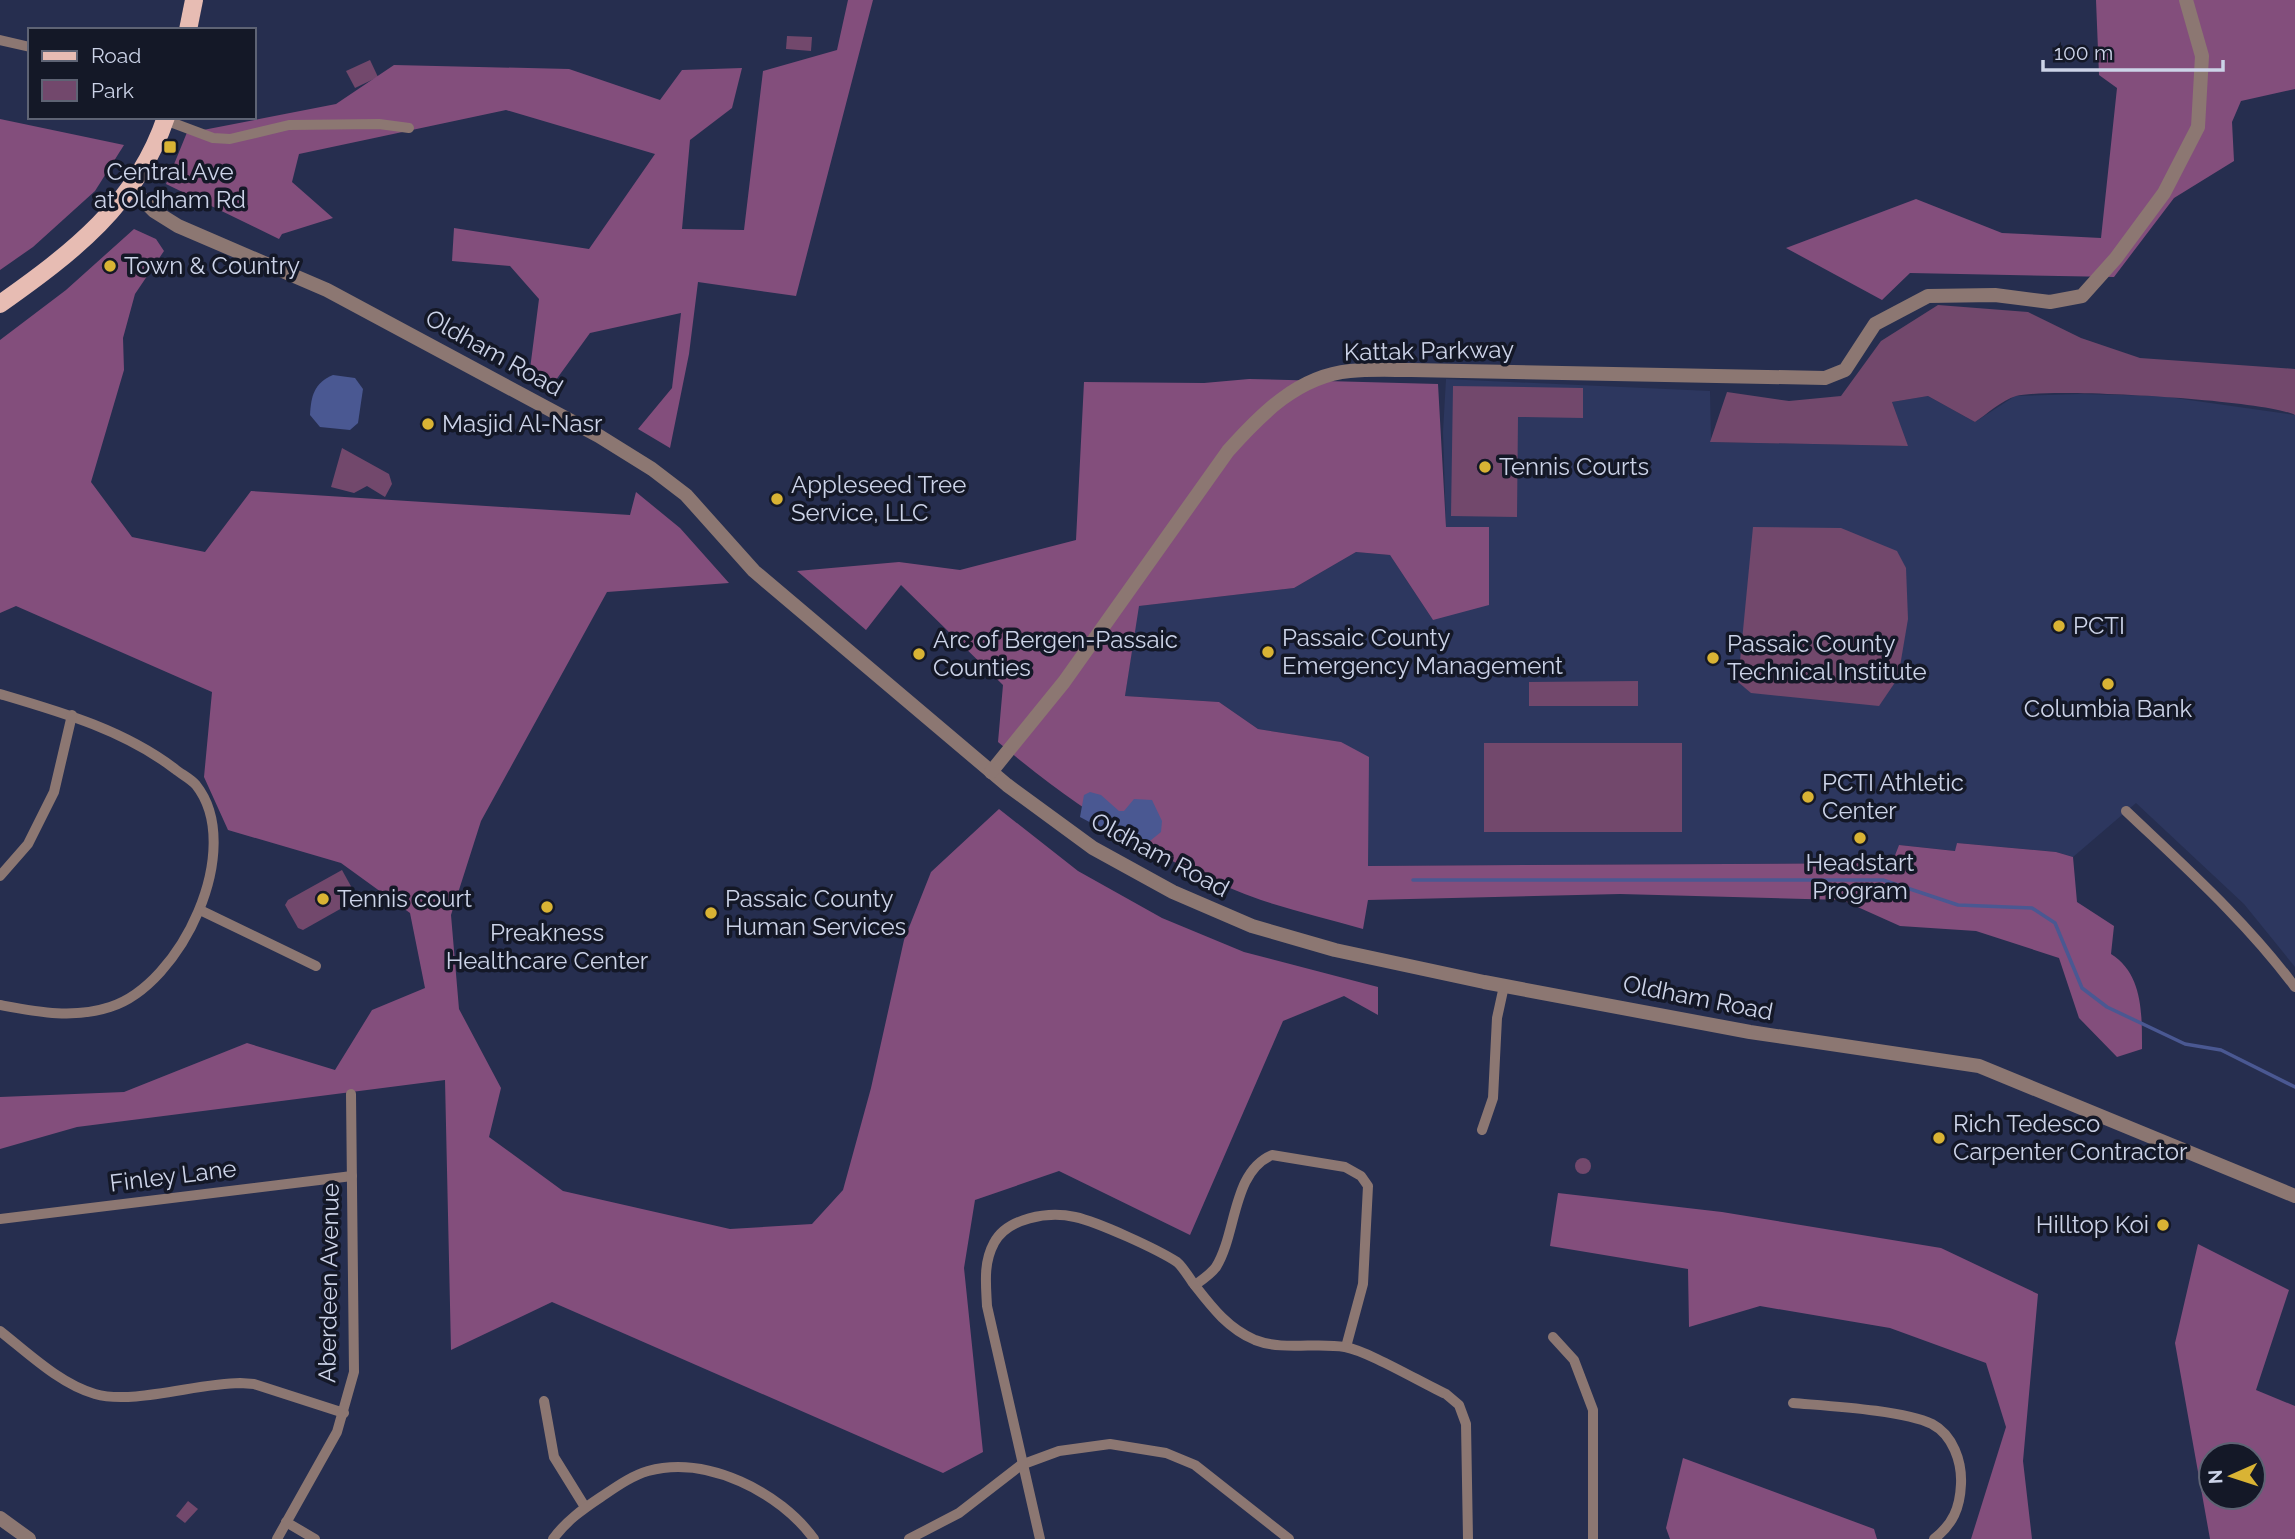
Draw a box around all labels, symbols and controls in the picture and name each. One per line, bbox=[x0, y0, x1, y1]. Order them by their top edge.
legend bbox=[28, 28, 256, 119]
scale bar bbox=[2043, 28, 2223, 72]
text: 100 m bbox=[2054, 40, 2113, 65]
text: Road bbox=[91, 43, 141, 68]
text: Park bbox=[91, 78, 134, 103]
marker: Central Ave at Oldham Rd bbox=[162, 139, 178, 155]
place label: Central Ave at Oldham Rd bbox=[94, 157, 246, 214]
place label: Town & Country bbox=[124, 251, 300, 280]
marker: Town & Country bbox=[102, 258, 118, 274]
street label: Oldham Road bbox=[421, 303, 568, 402]
street label: Kattak Parkway bbox=[1344, 335, 1514, 366]
place label: Masjid Al-Nasr bbox=[442, 409, 603, 438]
marker: Masjid Al-Nasr bbox=[420, 416, 436, 432]
place label: Tennis Courts bbox=[1499, 452, 1649, 481]
marker: Tennis Courts bbox=[1477, 459, 1493, 475]
place label: Appleseed Tree Service, LLC bbox=[791, 470, 966, 527]
marker: Appleseed Tree Service, LLC bbox=[769, 491, 785, 507]
place label: PCTI bbox=[2073, 611, 2125, 640]
marker: PCTI bbox=[2051, 618, 2067, 634]
place label: Passaic County Emergency Management bbox=[1282, 623, 1563, 680]
place label: Arc of Bergen-Passaic Counties bbox=[933, 625, 1178, 682]
place label: Passaic County Technical Institute bbox=[1727, 629, 1927, 686]
marker: Passaic County Emergency Management bbox=[1260, 644, 1276, 660]
marker: Arc of Bergen-Passaic Counties bbox=[911, 646, 927, 662]
marker: Passaic County Technical Institute bbox=[1705, 650, 1721, 666]
marker: Columbia Bank bbox=[2100, 676, 2116, 692]
place label: Columbia Bank bbox=[2024, 694, 2193, 723]
place label: PCTI Athletic Center bbox=[1822, 768, 1964, 825]
marker: PCTI Athletic Center bbox=[1800, 789, 1816, 805]
street label: Oldham Road bbox=[1086, 806, 1234, 903]
marker: Headstart Program bbox=[1852, 830, 1868, 846]
place label: Headstart Program bbox=[1806, 848, 1914, 905]
place label: Tennis court bbox=[337, 884, 472, 913]
place label: Passaic County Human Services bbox=[725, 884, 906, 941]
marker: Tennis court bbox=[315, 891, 331, 907]
marker: Preakness Healthcare Center bbox=[539, 899, 555, 915]
marker: Passaic County Human Services bbox=[703, 905, 719, 921]
place label: Preakness Healthcare Center bbox=[446, 918, 649, 975]
street label: Oldham Road bbox=[1621, 969, 1776, 1026]
place label: Rich Tedesco Carpenter Contractor bbox=[1953, 1109, 2188, 1166]
marker: Rich Tedesco Carpenter Contractor bbox=[1931, 1130, 1947, 1146]
street label: Finley Lane bbox=[108, 1153, 238, 1198]
street label: Aberdeen Avenue bbox=[312, 1183, 345, 1383]
place label: Hilltop Koi bbox=[2036, 1210, 2149, 1239]
marker: Hilltop Koi bbox=[2155, 1217, 2171, 1233]
north arrow bbox=[2197, 1441, 2267, 1511]
text: N bbox=[2204, 1469, 2226, 1485]

